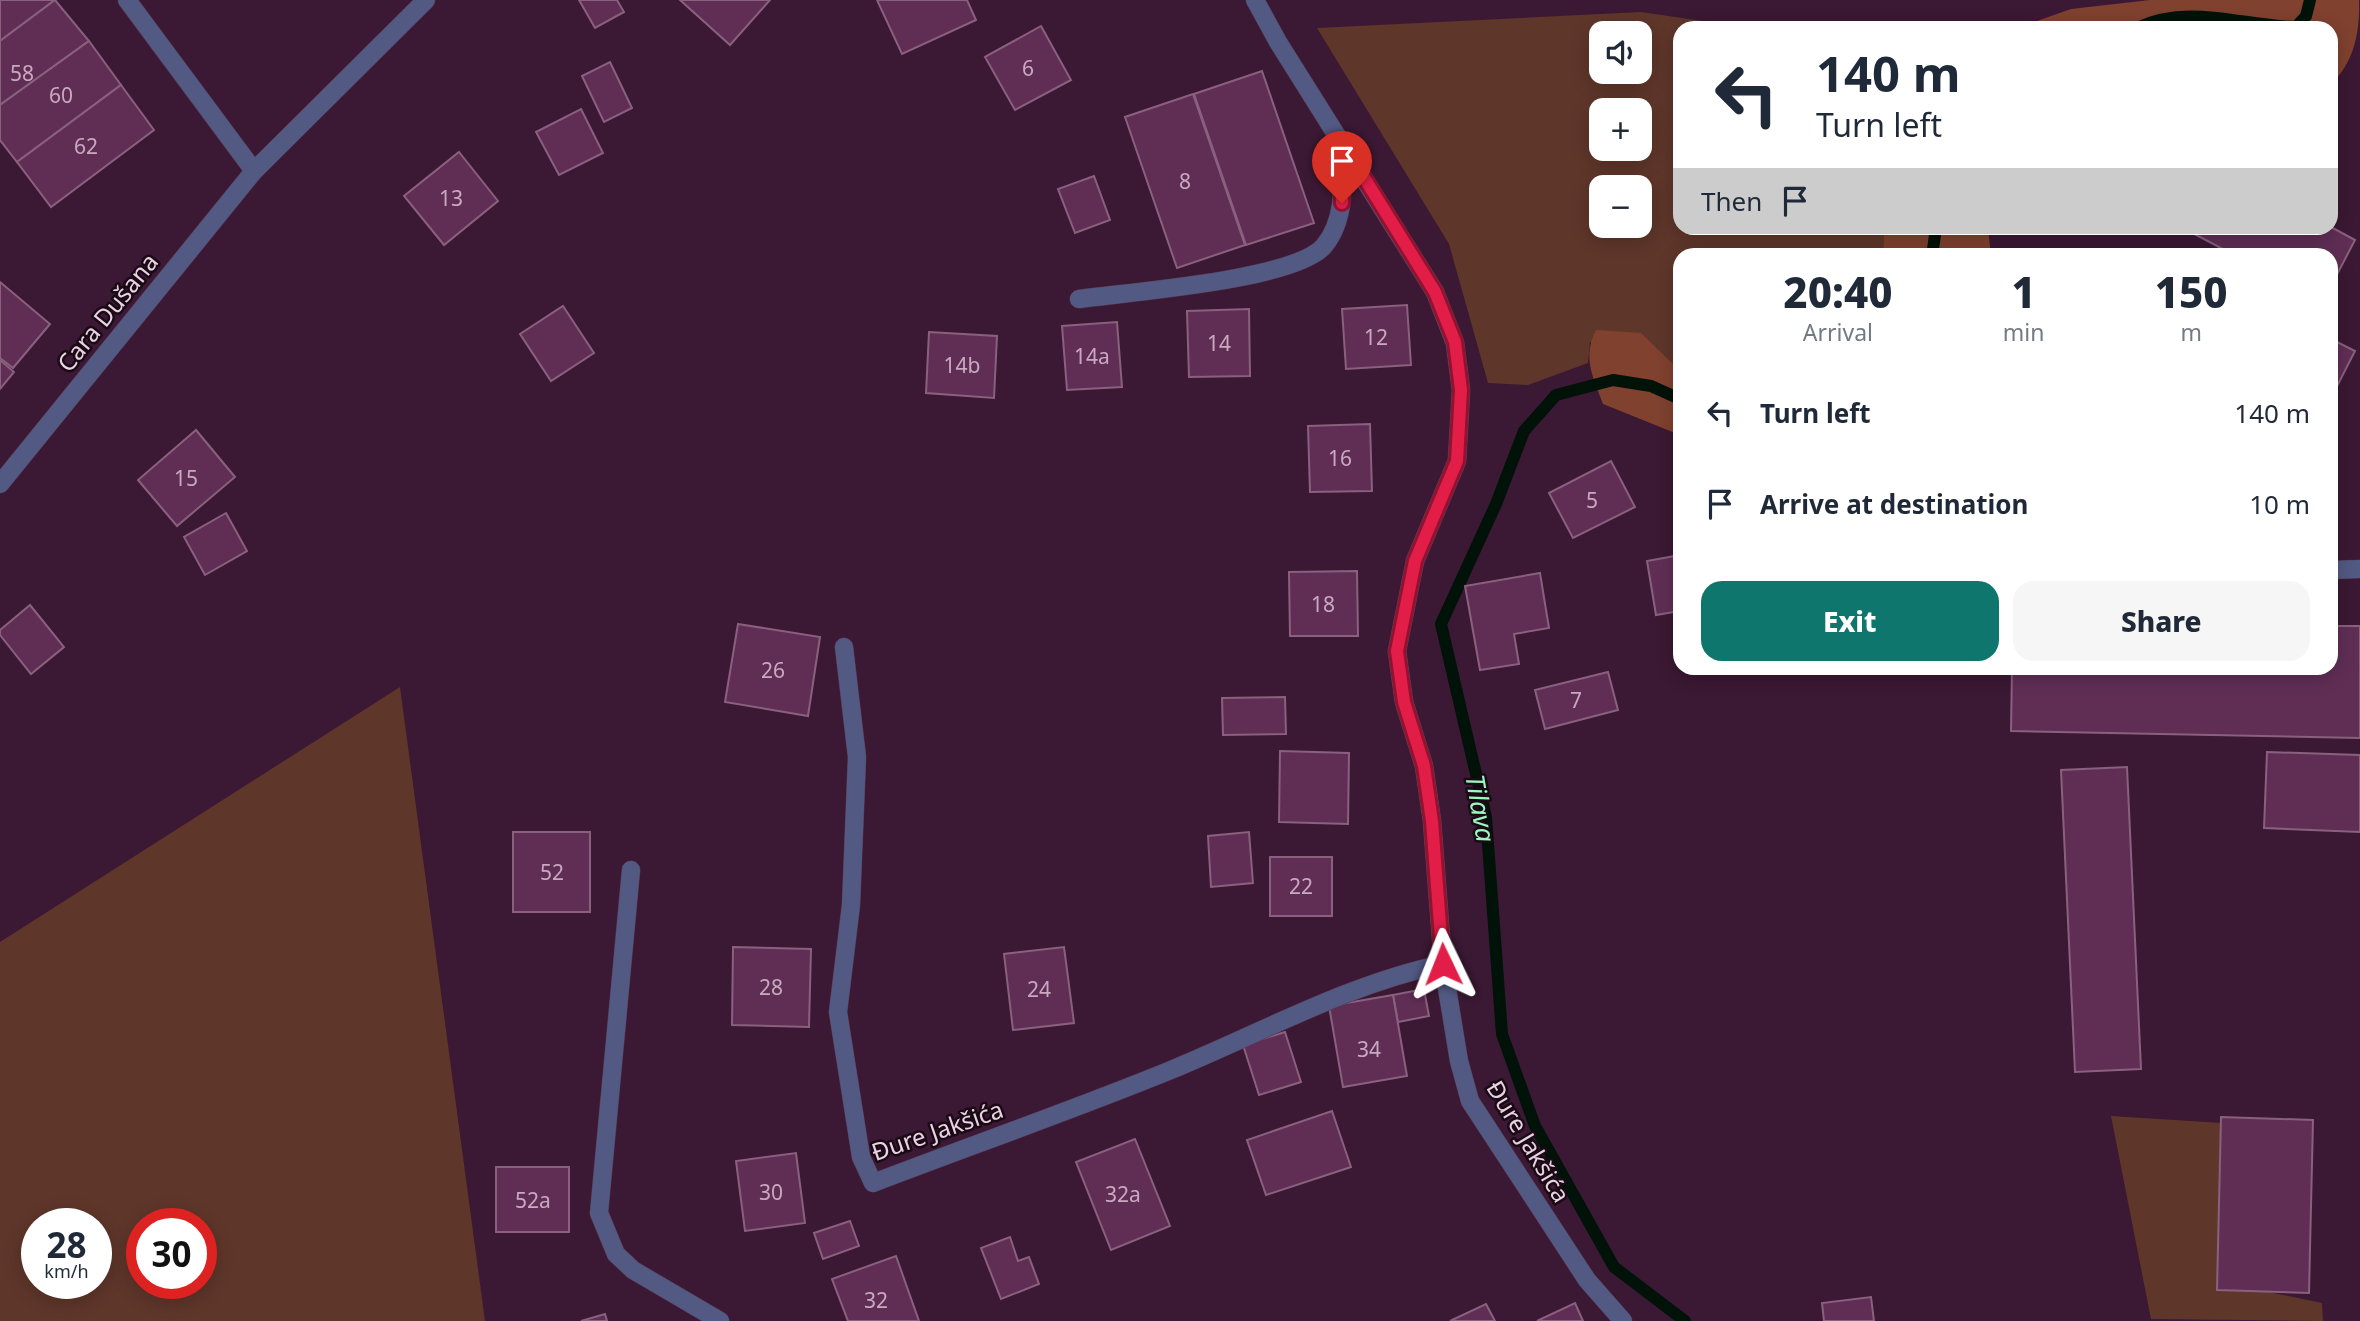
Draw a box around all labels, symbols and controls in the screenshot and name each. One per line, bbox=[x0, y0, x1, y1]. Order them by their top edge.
map controls bbox=[1589, 21, 1652, 238]
button: sound bbox=[1589, 21, 1652, 84]
text: 140 m bbox=[1816, 40, 1961, 106]
icon: left bbox=[1701, 49, 1792, 140]
house number: 6 bbox=[1022, 54, 1034, 82]
house number: 58 bbox=[10, 59, 34, 87]
house number: 60 bbox=[49, 81, 73, 109]
button: + bbox=[1589, 98, 1652, 161]
text: Turn left bbox=[1816, 103, 1942, 146]
pin bbox=[1312, 131, 1372, 203]
house number: 62 bbox=[74, 132, 98, 160]
icon: arrive bbox=[1323, 142, 1361, 180]
house number: 8 bbox=[1179, 167, 1191, 195]
button: − bbox=[1589, 175, 1652, 238]
icon: arrive bbox=[1776, 182, 1814, 220]
text: Then bbox=[1701, 183, 1762, 219]
house number: 13 bbox=[439, 184, 463, 212]
street label: Cara Dušana bbox=[49, 246, 165, 378]
text: 20:40 bbox=[1783, 263, 1892, 320]
text: 1 bbox=[2011, 263, 2036, 320]
text: 150 bbox=[2155, 263, 2228, 320]
text: Arrival bbox=[1803, 316, 1873, 348]
text: min bbox=[2003, 316, 2044, 348]
text: m bbox=[2180, 316, 2202, 348]
house number: 12 bbox=[1364, 323, 1388, 351]
house number: 14 bbox=[1207, 329, 1231, 357]
house number: 14a bbox=[1074, 342, 1110, 370]
house number: 14b bbox=[944, 351, 980, 379]
icon: left bbox=[1701, 394, 1739, 432]
text: Turn left bbox=[1760, 395, 1871, 431]
text: 140 m bbox=[2234, 395, 2310, 431]
house number: 16 bbox=[1328, 444, 1352, 472]
house number: 15 bbox=[174, 464, 198, 492]
icon: arrive bbox=[1701, 485, 1739, 523]
house number: 5 bbox=[1586, 486, 1598, 514]
text: Arrive at destination bbox=[1760, 486, 2029, 522]
text: 10 m bbox=[2249, 486, 2310, 522]
button: Exit bbox=[1701, 581, 1999, 661]
button: Share bbox=[2013, 581, 2310, 661]
house number: 18 bbox=[1311, 590, 1335, 618]
house number: 26 bbox=[761, 656, 785, 684]
house number: 7 bbox=[1570, 686, 1582, 714]
water label: Tilava bbox=[1457, 771, 1505, 845]
house number: 52 bbox=[540, 858, 564, 886]
house number: 22 bbox=[1289, 872, 1313, 900]
position arrow bbox=[1406, 927, 1480, 1001]
house number: 28 bbox=[759, 973, 783, 1001]
house number: 24 bbox=[1027, 975, 1051, 1003]
house number: 34 bbox=[1357, 1035, 1381, 1063]
street label: Đure Jakšića bbox=[1480, 1074, 1578, 1208]
street label: Đure Jakšića bbox=[867, 1092, 1007, 1168]
house number: 30 bbox=[759, 1178, 783, 1206]
house number: 32a bbox=[1105, 1180, 1141, 1208]
house number: 52a bbox=[515, 1186, 551, 1214]
speed limit sign: 30 bbox=[126, 1208, 217, 1299]
text: 28 bbox=[46, 1221, 87, 1268]
text: km/h bbox=[44, 1259, 89, 1283]
house number: 32 bbox=[864, 1286, 888, 1314]

